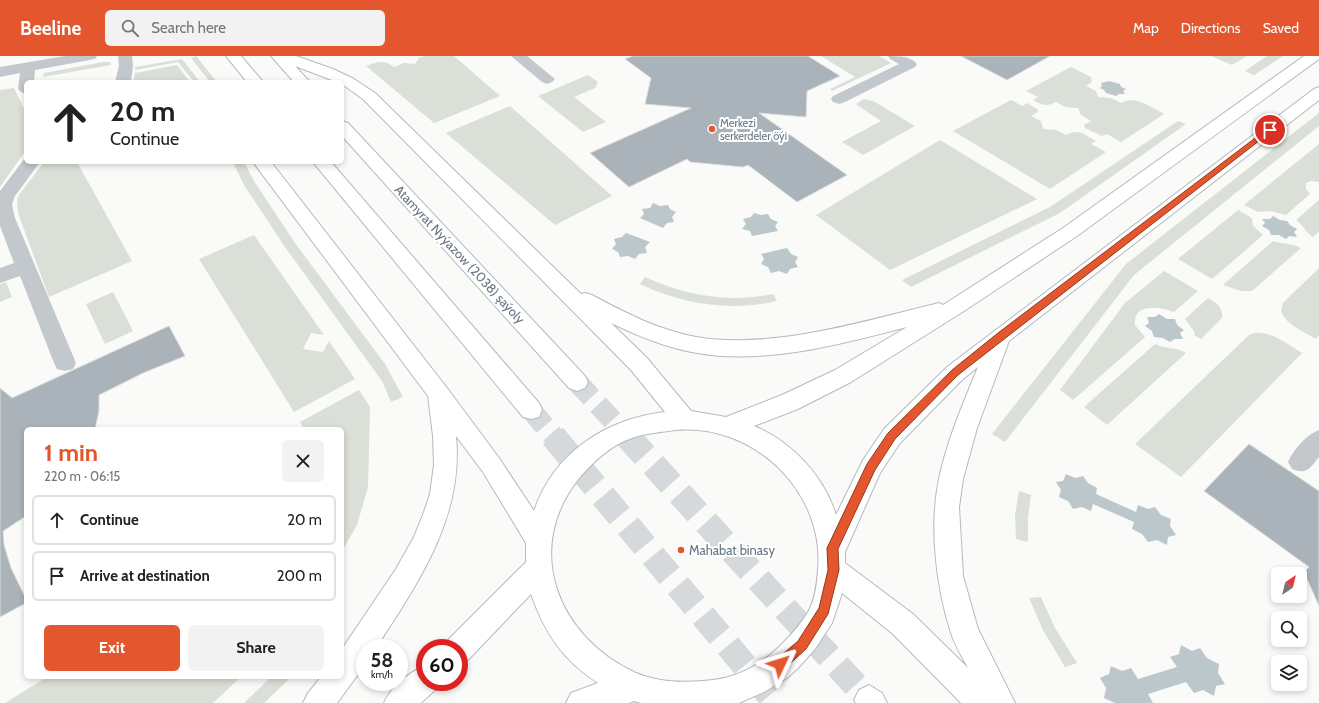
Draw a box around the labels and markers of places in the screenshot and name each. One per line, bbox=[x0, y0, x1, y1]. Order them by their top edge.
pin bbox=[1253, 113, 1287, 147]
place label: Merkezi serkerdeler öýi bbox=[720, 116, 787, 143]
marker: Merkezi serkerdeler öýi bbox=[707, 124, 717, 134]
place label: Mahabat binasy bbox=[689, 542, 775, 558]
marker: Mahabat binasy bbox=[676, 545, 686, 555]

